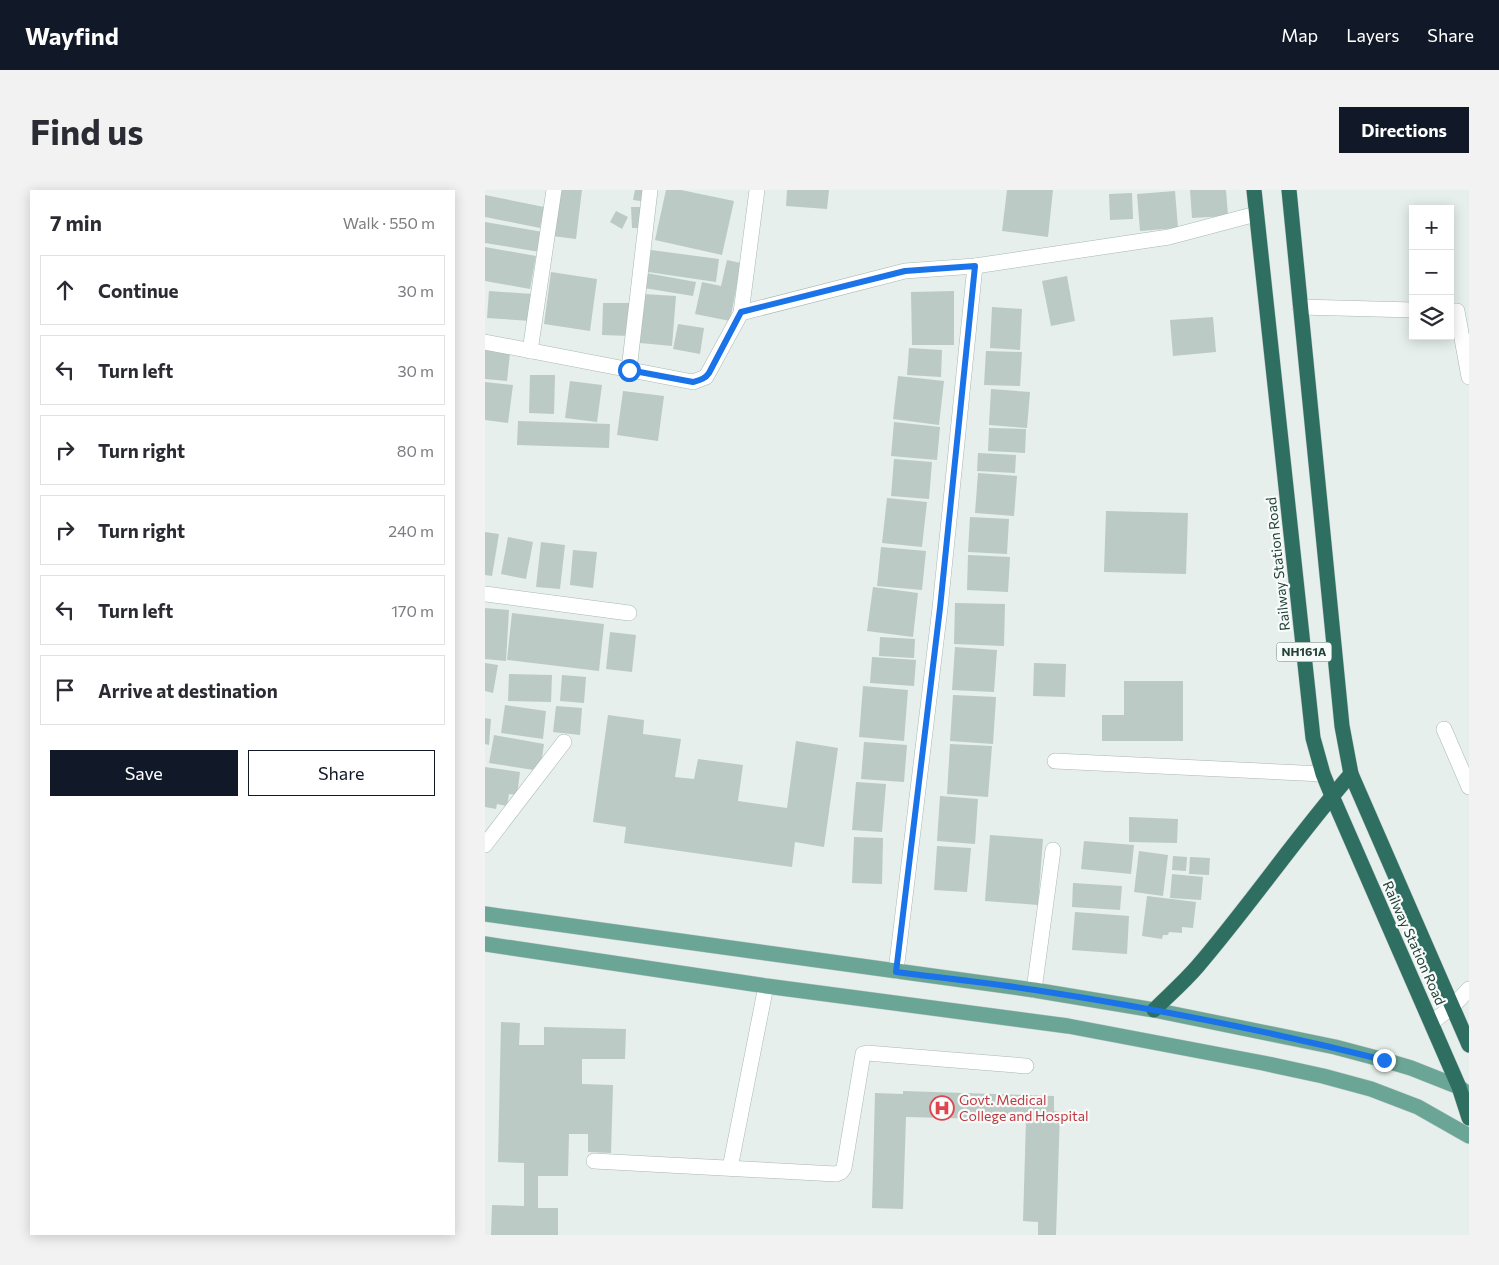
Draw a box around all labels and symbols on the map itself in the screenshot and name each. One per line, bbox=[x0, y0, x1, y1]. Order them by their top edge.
route start bbox=[618, 359, 641, 382]
street label: Railway Station Road bbox=[1262, 496, 1293, 632]
road number: NH161A bbox=[1277, 642, 1331, 662]
street label: Railway Station Road bbox=[1379, 878, 1450, 1008]
route end bbox=[1373, 1049, 1396, 1072]
place label: Govt. Medical College and Hospital bbox=[959, 1091, 1089, 1124]
hospital icon: Govt. Medical College and Hospital bbox=[929, 1095, 955, 1121]

